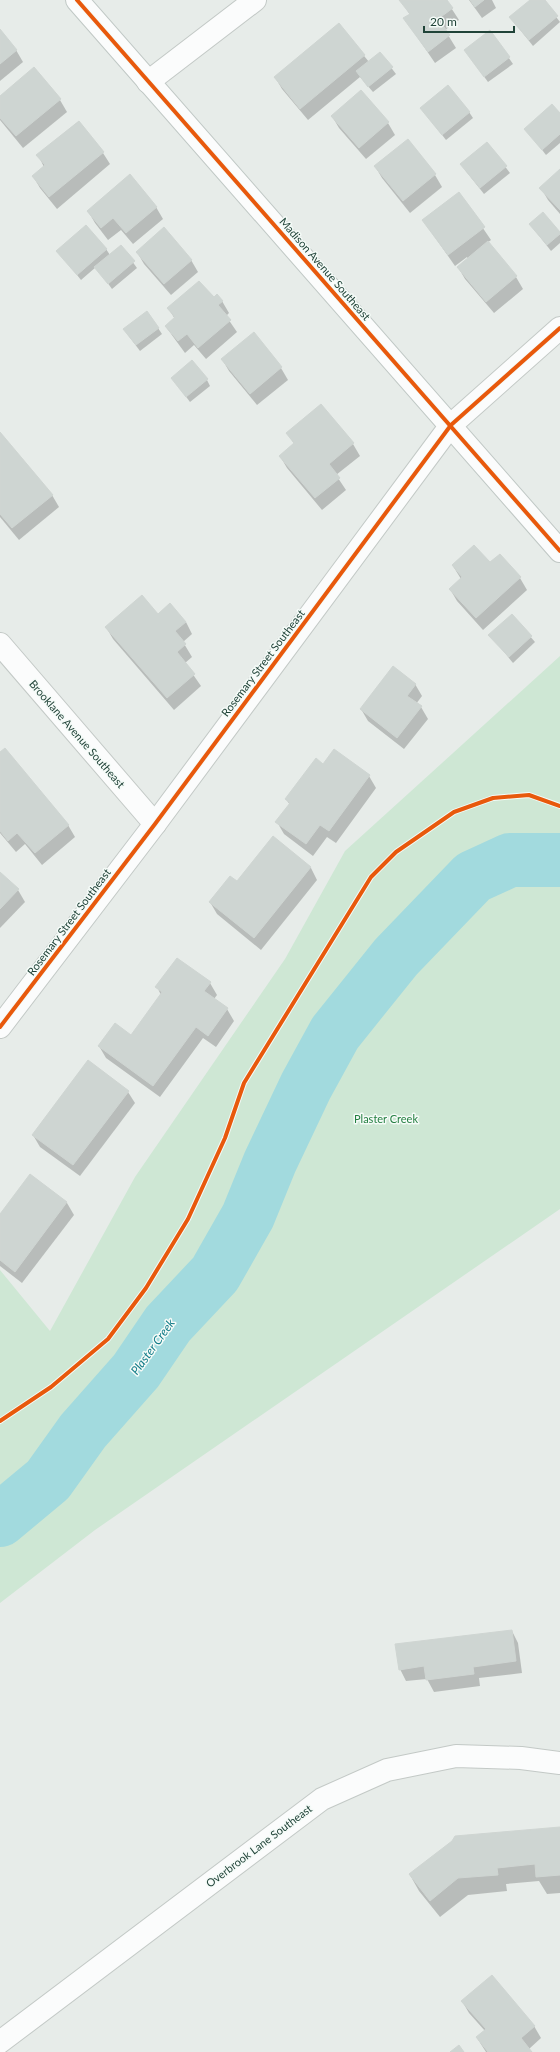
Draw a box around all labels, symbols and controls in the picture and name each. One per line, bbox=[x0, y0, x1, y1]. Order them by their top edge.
scale bar bbox=[424, 8, 514, 34]
text: 20 m bbox=[430, 14, 457, 29]
street label: Madison Avenue Southeast bbox=[277, 215, 373, 323]
street label: Rosemary Street Southeast bbox=[218, 607, 307, 719]
street label: Brooklane Avenue Southeast bbox=[27, 677, 128, 790]
street label: Rosemary Street Southeast bbox=[24, 866, 113, 978]
park label: Plaster Creek bbox=[354, 1112, 418, 1125]
water label: Plaster Creek bbox=[127, 1316, 178, 1378]
street label: Overbrook Lane Southeast bbox=[203, 1802, 314, 1890]

